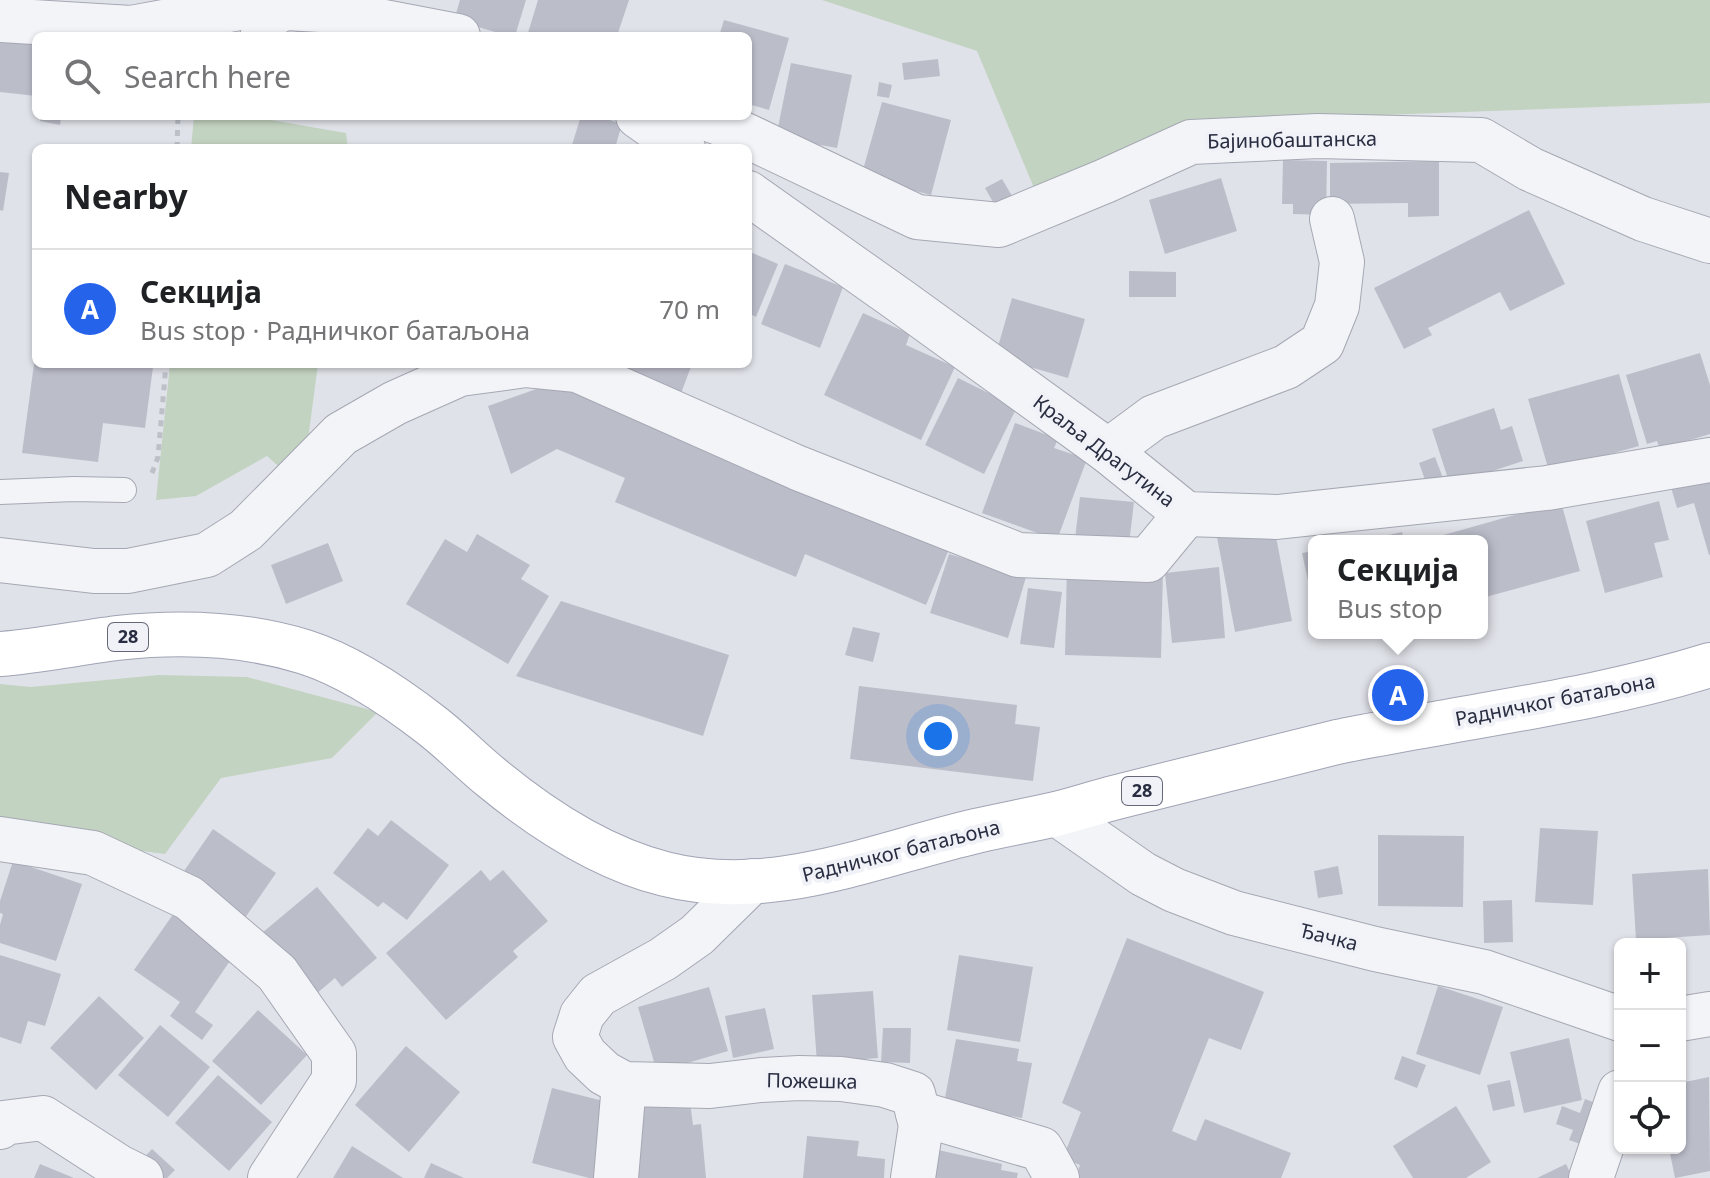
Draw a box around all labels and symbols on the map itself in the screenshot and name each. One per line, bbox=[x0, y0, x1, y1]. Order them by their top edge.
street label: Бајинобаштанска bbox=[1207, 125, 1377, 154]
street label: Краља Драгутина bbox=[1028, 388, 1181, 513]
road number: 28 bbox=[108, 623, 148, 651]
pin: A bbox=[1372, 665, 1424, 725]
street label: Радничког батаљона bbox=[1453, 667, 1657, 732]
your location bbox=[918, 716, 958, 756]
road number: 28 bbox=[1122, 777, 1162, 805]
street label: Радничког батаљона bbox=[799, 813, 1003, 888]
street label: Ђачка bbox=[1297, 916, 1361, 957]
street label: Пожешка bbox=[766, 1066, 858, 1095]

